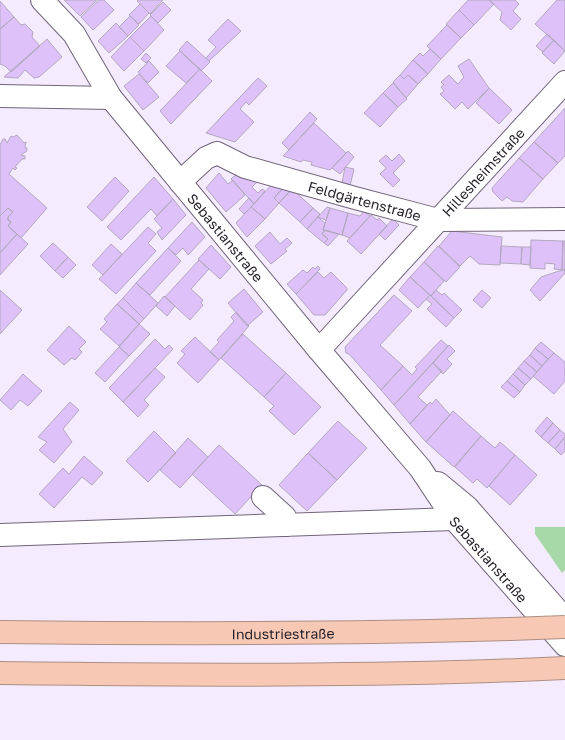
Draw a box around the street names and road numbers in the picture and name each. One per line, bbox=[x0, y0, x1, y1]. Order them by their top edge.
street label: Hillesheimstraße bbox=[438, 124, 528, 220]
street label: Feldgärtenstraße bbox=[306, 177, 423, 224]
street label: Sebastianstraße bbox=[184, 189, 267, 285]
street label: Sebastianstraße bbox=[446, 512, 532, 605]
street label: Industriestraße bbox=[231, 624, 335, 642]

